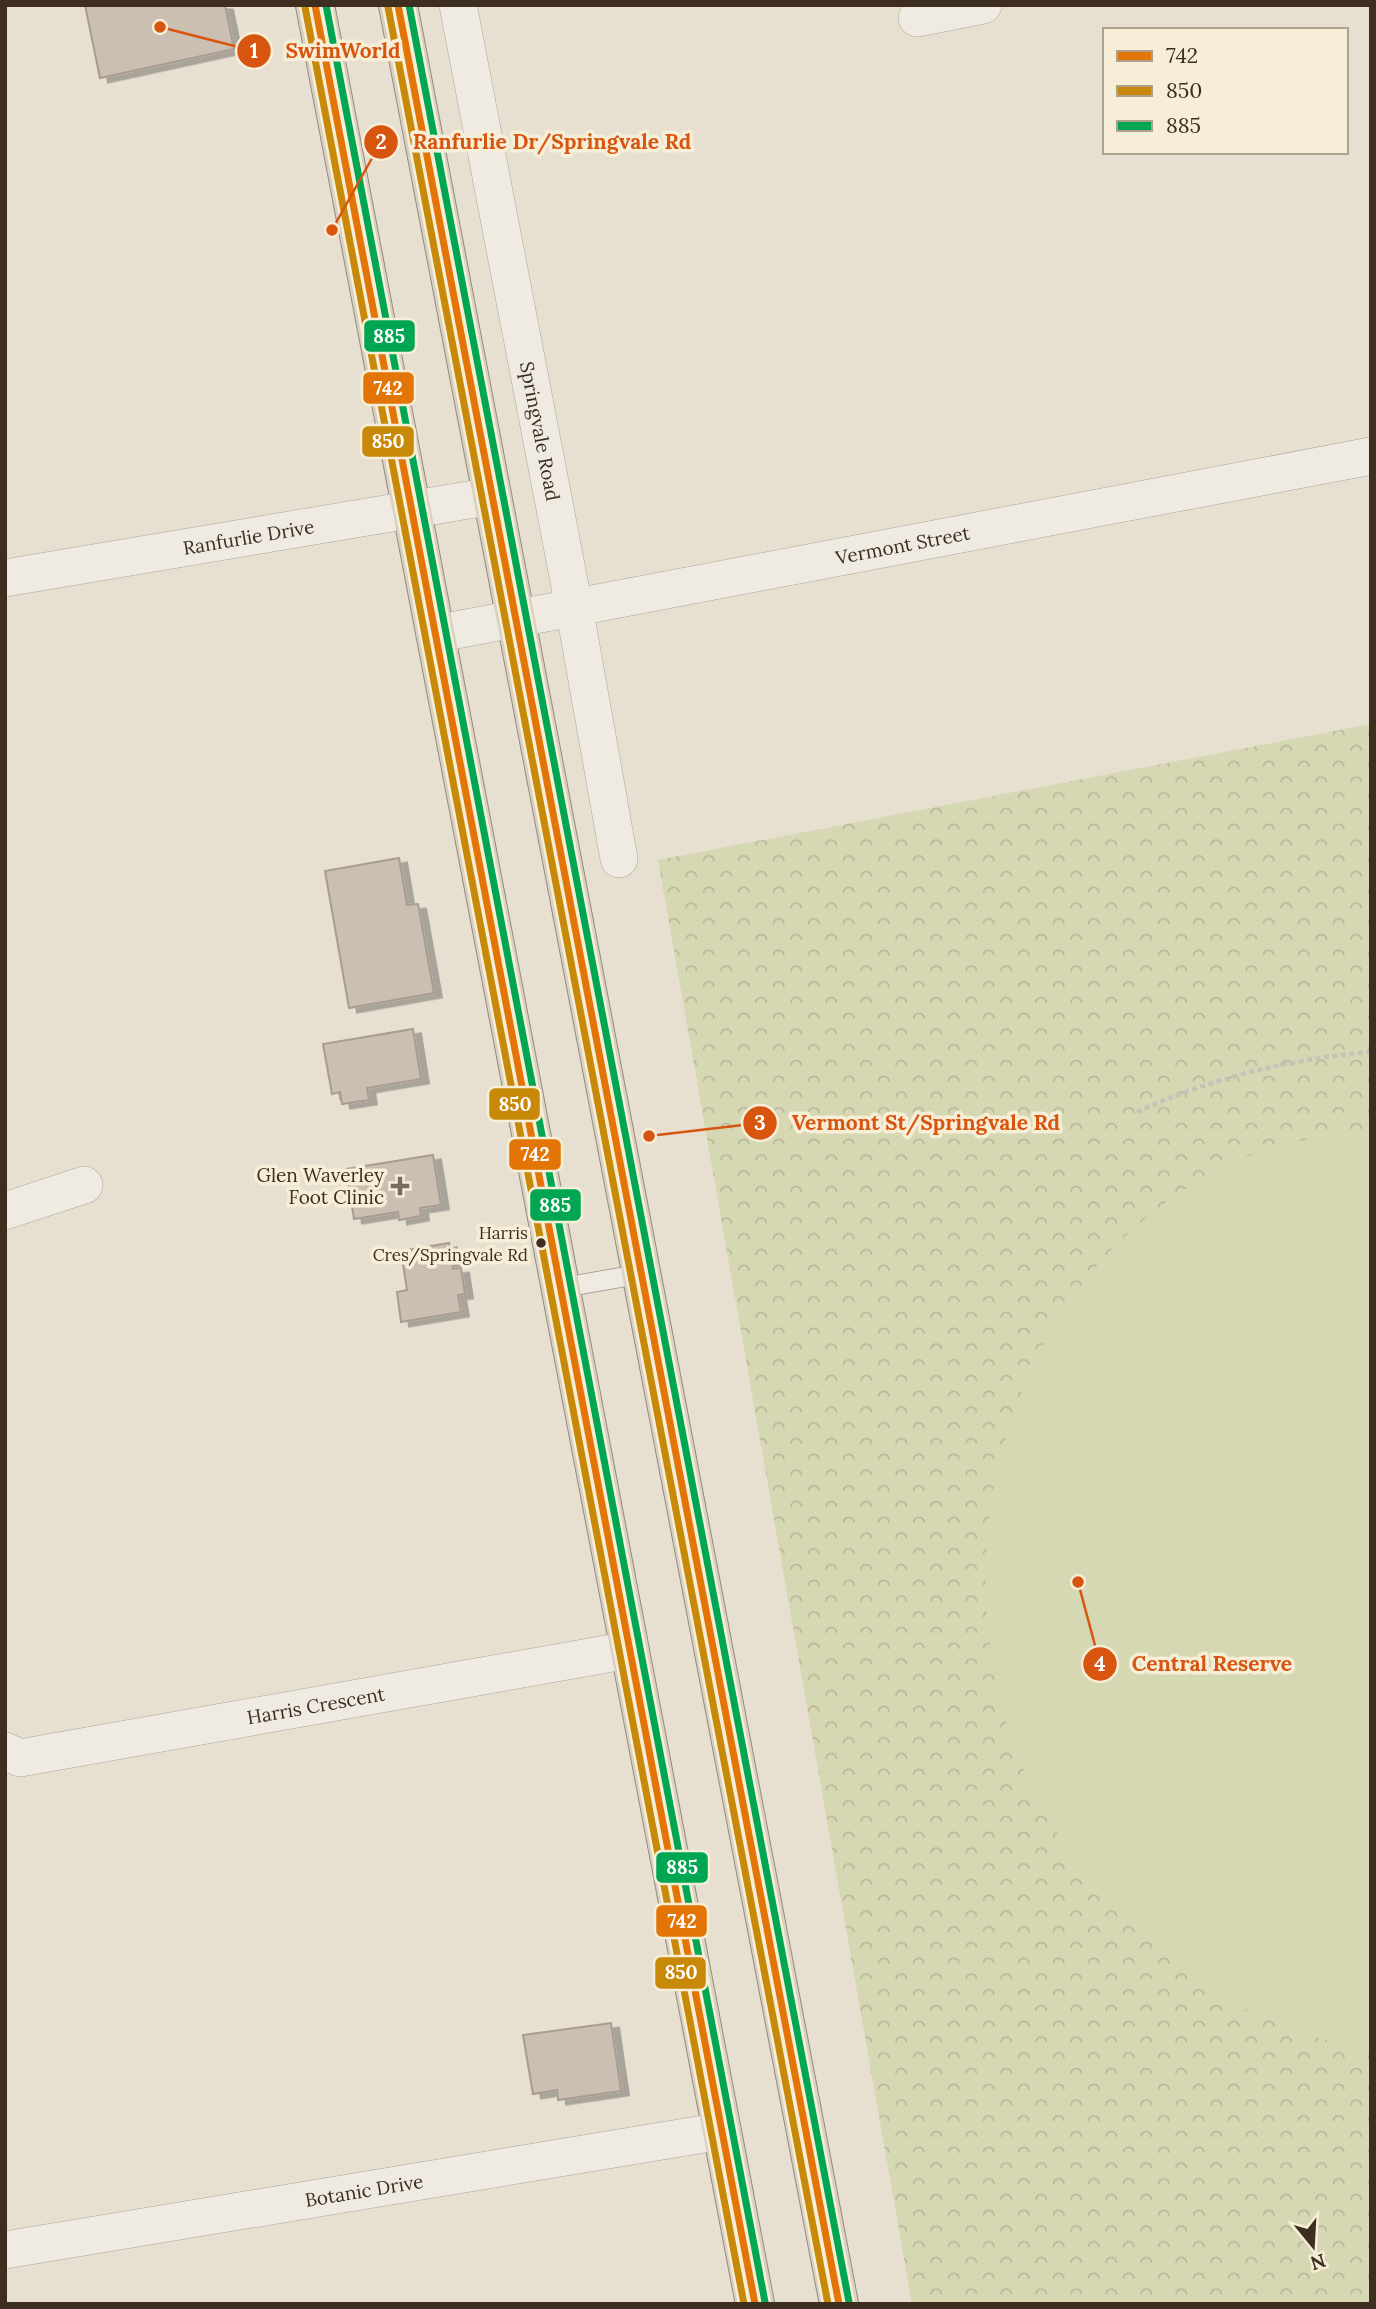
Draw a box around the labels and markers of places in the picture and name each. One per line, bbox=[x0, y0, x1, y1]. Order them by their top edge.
callout: SwimWorld bbox=[237, 30, 415, 72]
callout: Ranfurlie Dr/Springvale Rd bbox=[363, 121, 705, 163]
callout: Vermont St/Springvale Rd bbox=[743, 1102, 1074, 1144]
place label: Glen Waverley Foot Clinic bbox=[256, 1163, 384, 1209]
marker: Glen Waverley Foot Clinic bbox=[390, 1176, 410, 1196]
place label: Harris Cres/Springvale Rd bbox=[373, 1222, 528, 1266]
marker: Harris Cres/Springvale Rd bbox=[534, 1236, 548, 1250]
callout: Central Reserve bbox=[1083, 1643, 1306, 1685]

